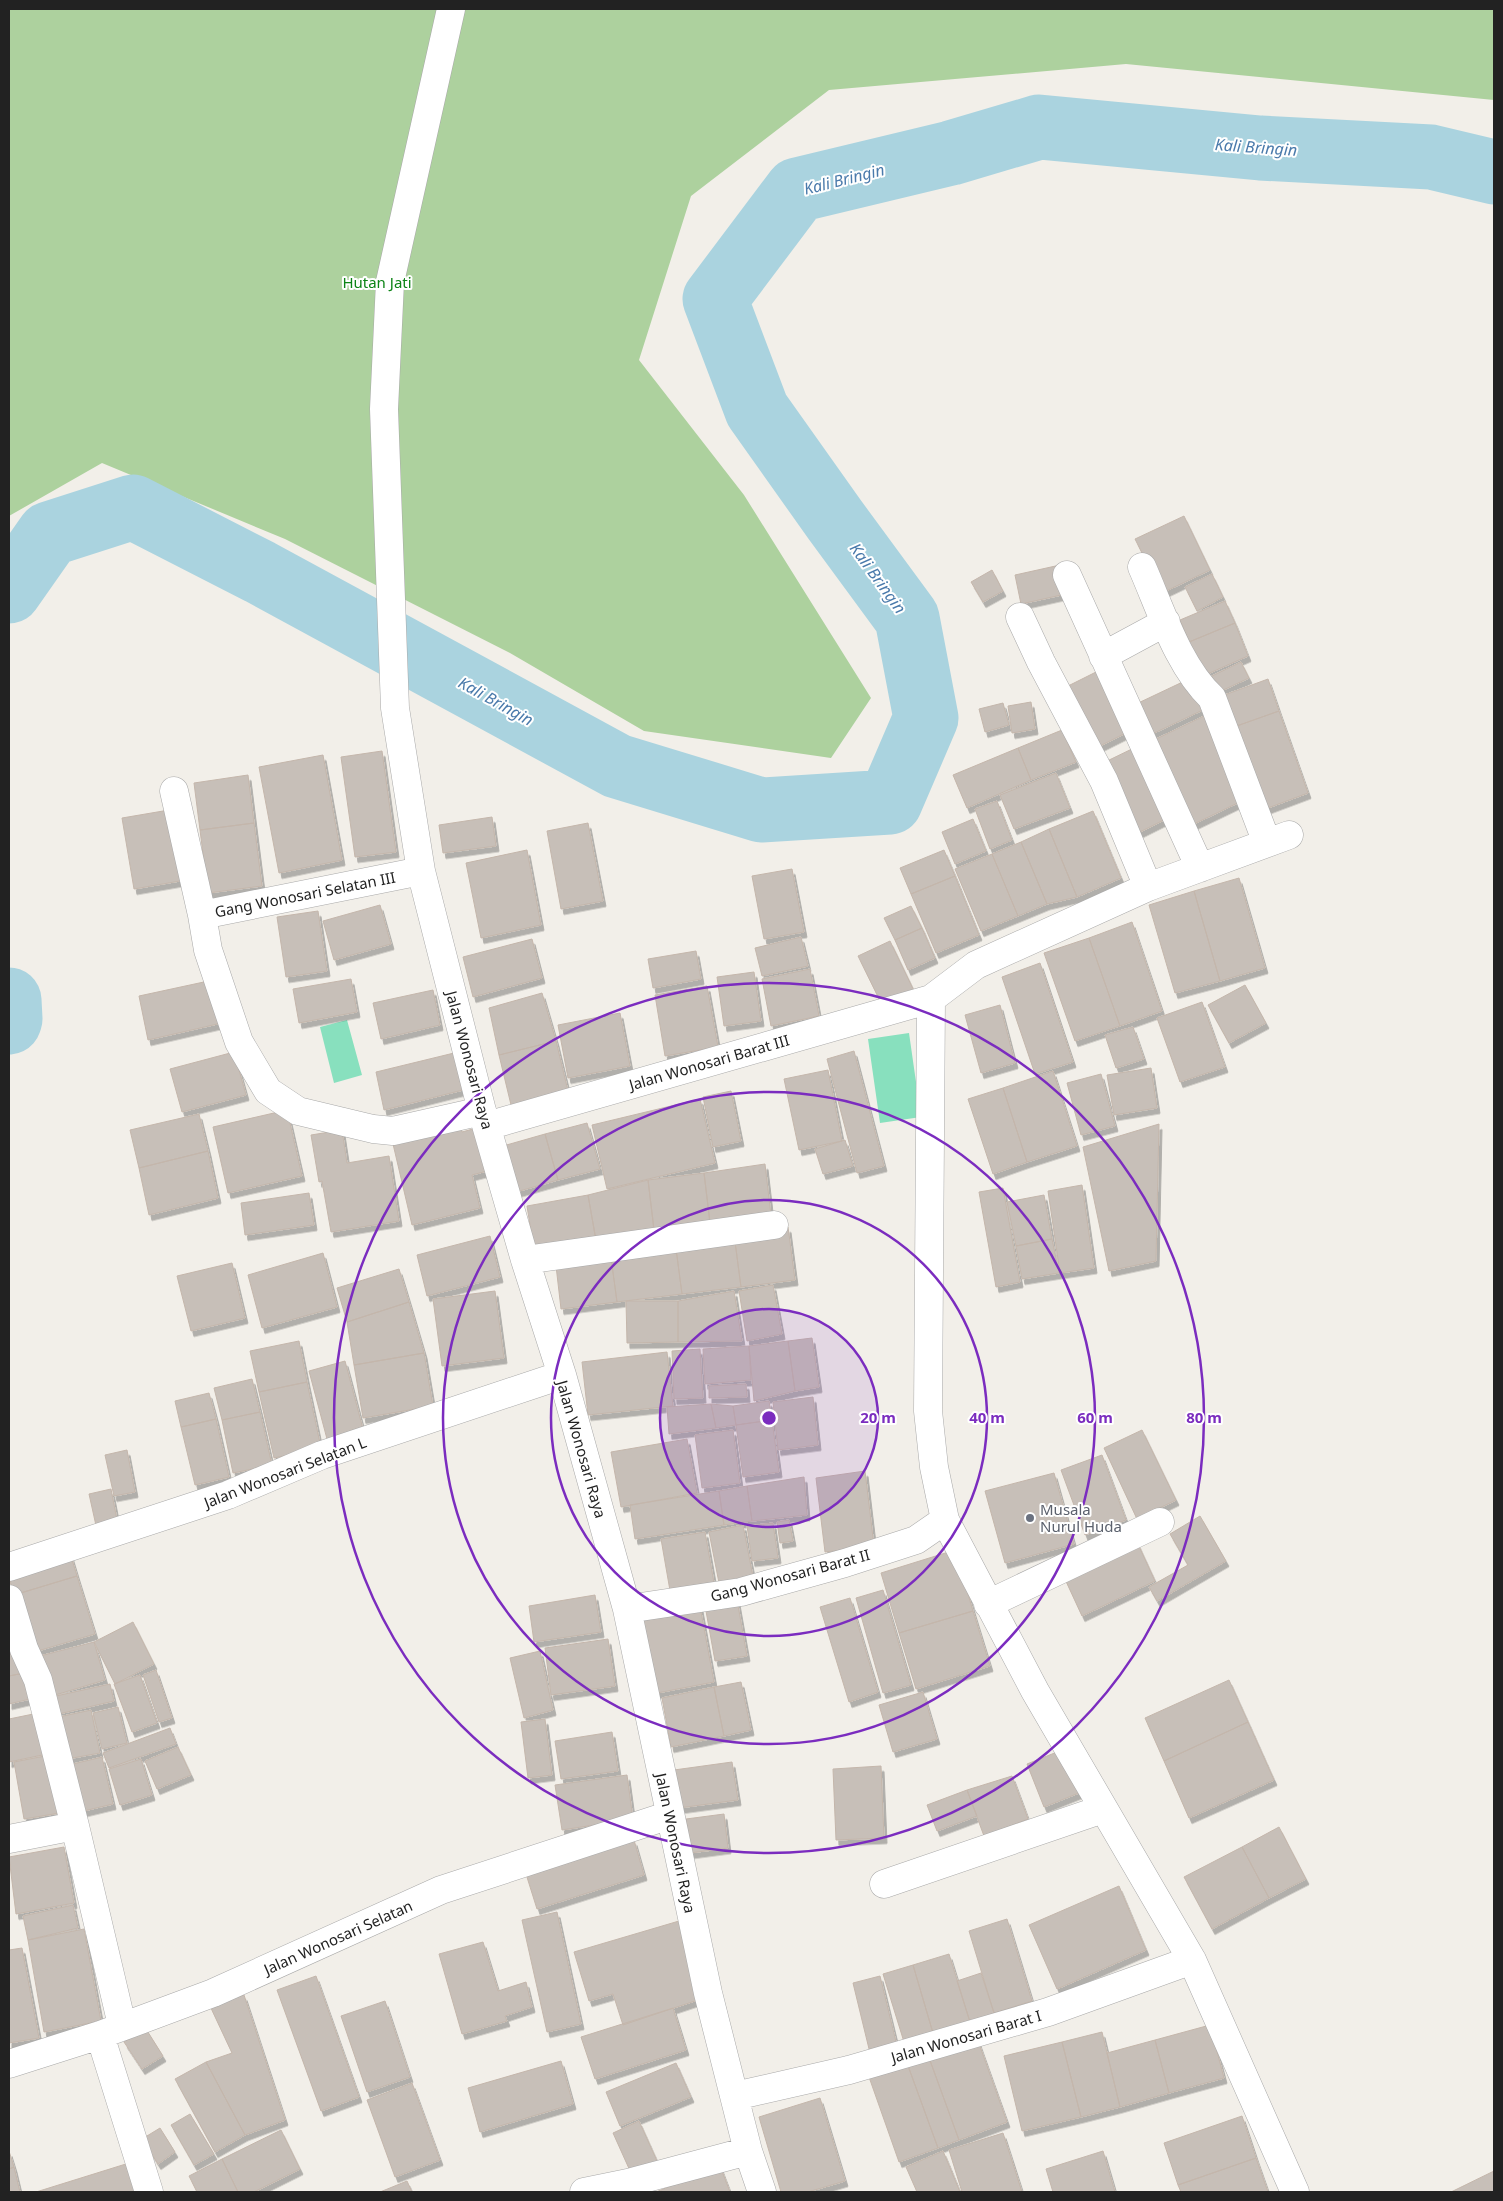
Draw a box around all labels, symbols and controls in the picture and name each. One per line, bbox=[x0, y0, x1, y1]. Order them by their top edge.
water label: Kali Bringin bbox=[1214, 133, 1298, 161]
water label: Kali Bringin bbox=[801, 158, 887, 200]
park label: Hutan Jati bbox=[342, 272, 412, 292]
water label: Kali Bringin bbox=[845, 538, 911, 618]
water label: Kali Bringin bbox=[455, 671, 537, 731]
street label: Gang Wonosari Selatan III bbox=[213, 867, 397, 921]
street label: Jalan Wonosari Raya bbox=[441, 987, 498, 1131]
street label: Jalan Wonosari Barat III bbox=[625, 1030, 791, 1095]
street label: Jalan Wonosari Raya bbox=[552, 1376, 611, 1520]
text: 20 m bbox=[860, 1407, 896, 1427]
text: 40 m bbox=[969, 1407, 1005, 1427]
text: 60 m bbox=[1077, 1407, 1113, 1427]
text: 80 m bbox=[1186, 1407, 1222, 1427]
centre of rings bbox=[760, 1409, 778, 1427]
street label: Jalan Wonosari Selatan L bbox=[199, 1432, 369, 1513]
place label: Musala Nurul Huda bbox=[1040, 1499, 1122, 1536]
marker: Musala Nurul Huda bbox=[1024, 1512, 1036, 1524]
street label: Gang Wonosari Barat II bbox=[708, 1544, 872, 1606]
street label: Jalan Wonosari Raya bbox=[651, 1769, 701, 1915]
street label: Jalan Wonosari Selatan bbox=[259, 1895, 415, 1980]
street label: Jalan Wonosari Barat I bbox=[887, 2005, 1043, 2068]

